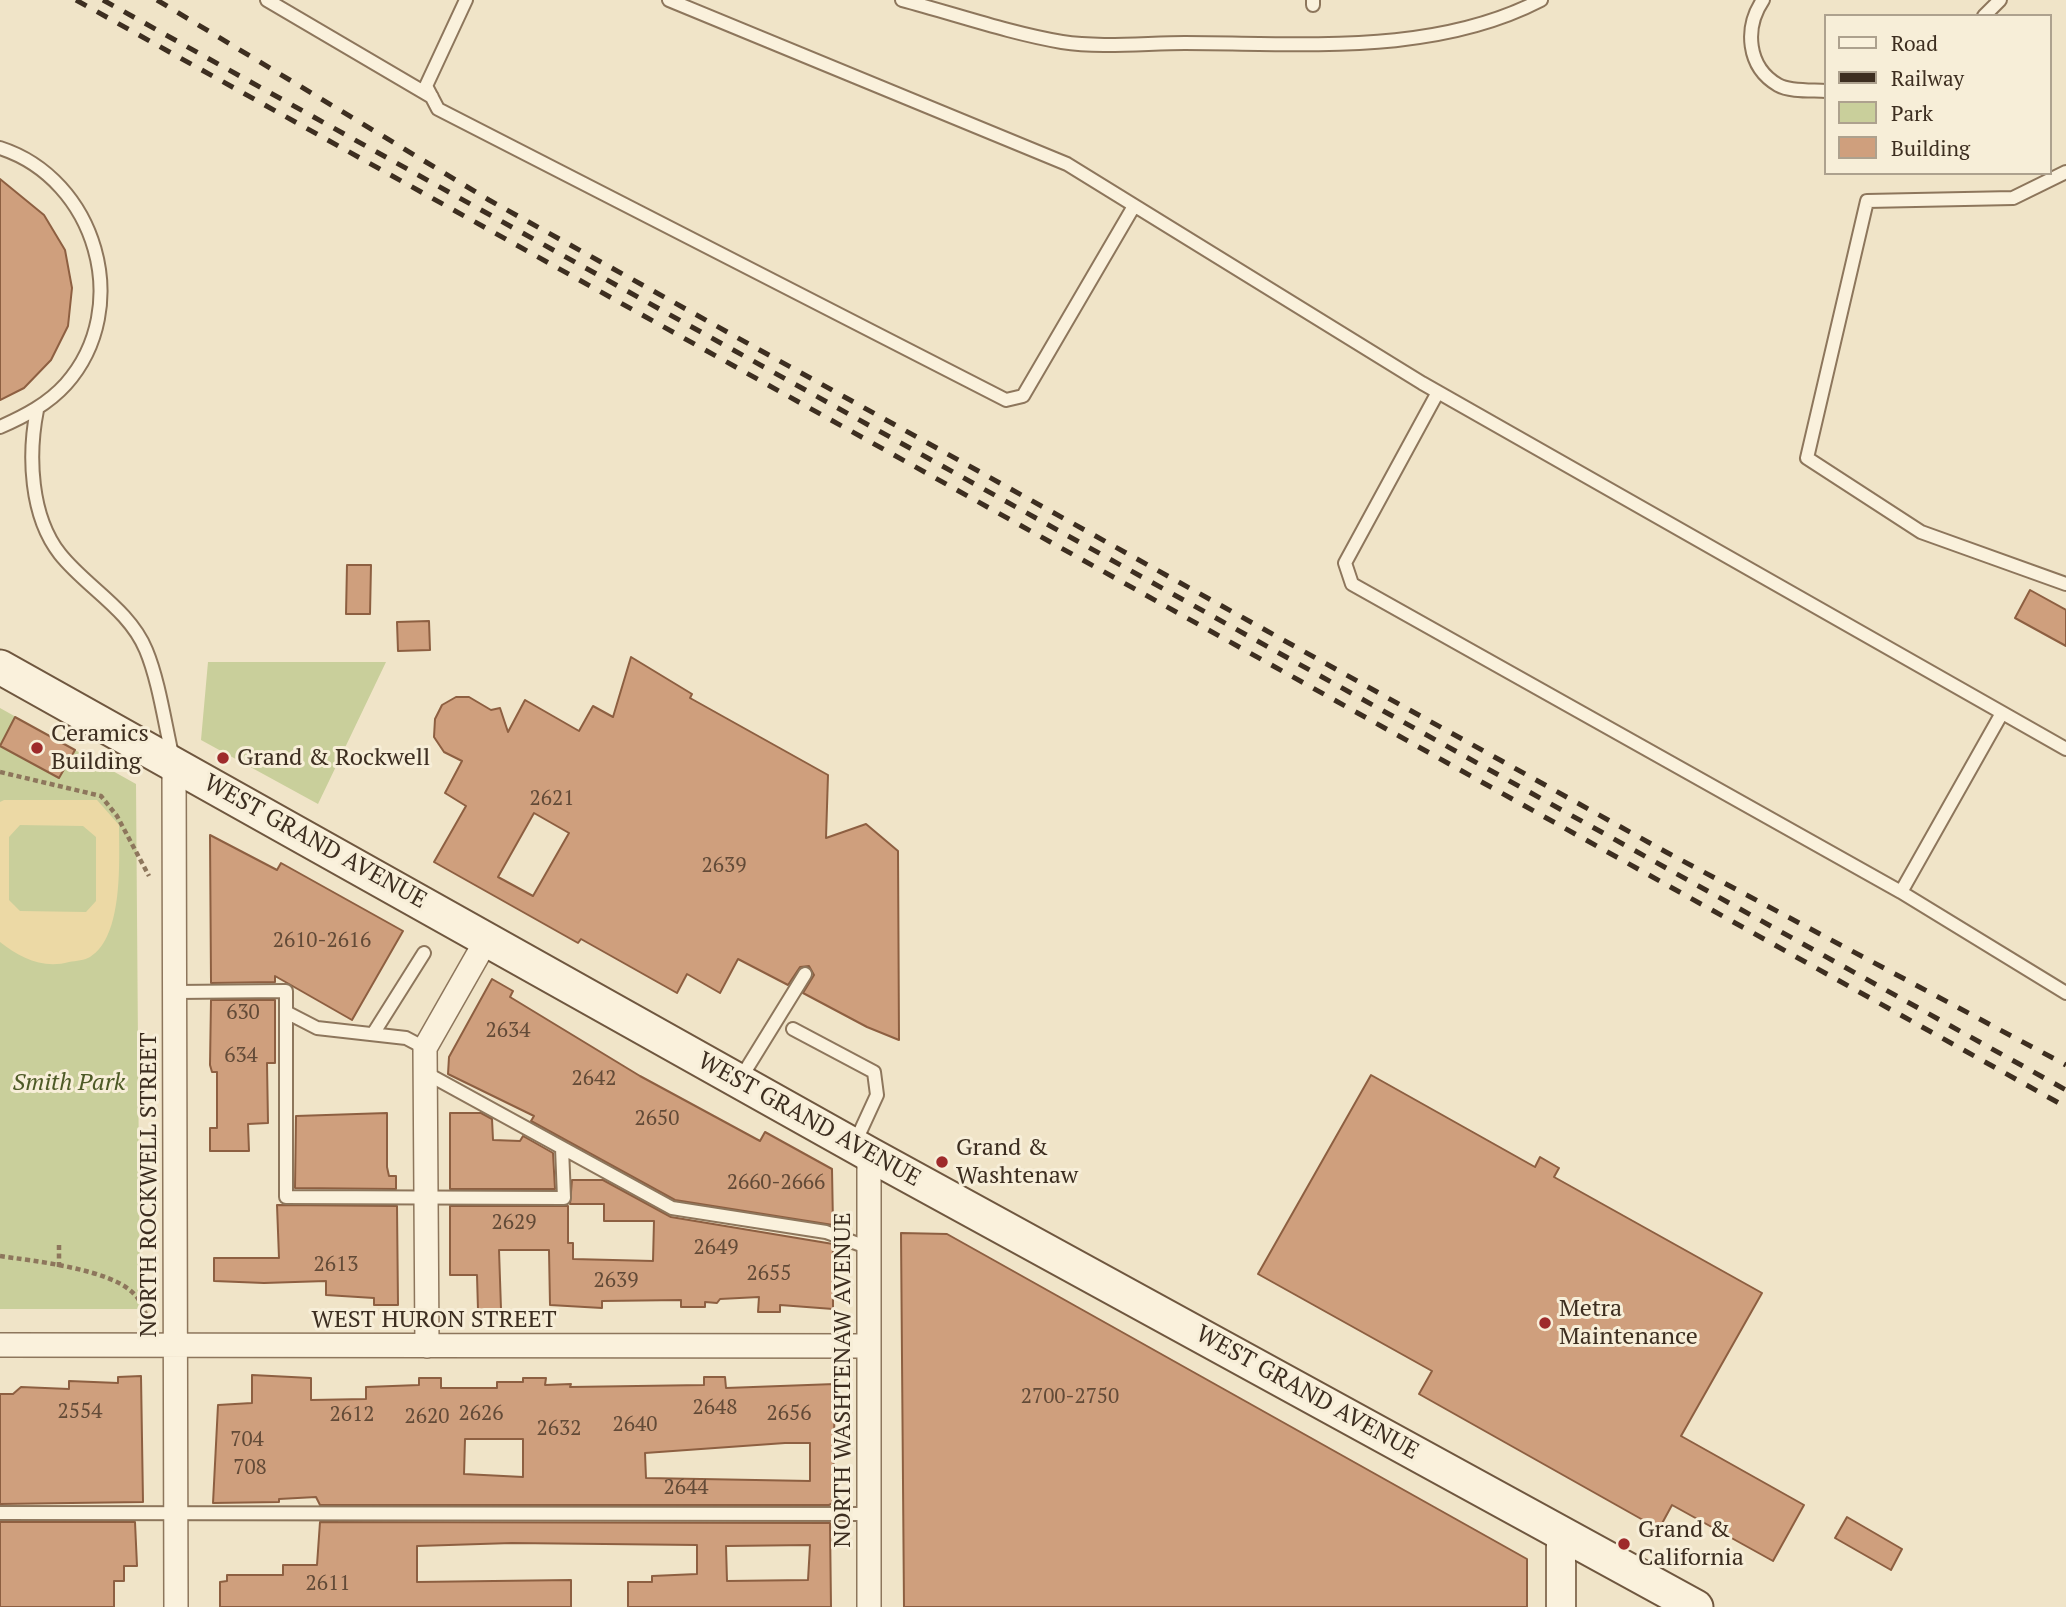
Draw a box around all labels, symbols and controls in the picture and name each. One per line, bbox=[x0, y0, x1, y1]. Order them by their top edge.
legend bbox=[1825, 14, 2052, 175]
text: Road bbox=[1891, 29, 1938, 57]
text: Railway bbox=[1891, 64, 1964, 92]
text: Park bbox=[1891, 99, 1933, 127]
text: Building bbox=[1891, 134, 1970, 162]
place label: Ceramics Building bbox=[51, 720, 149, 776]
marker: Ceramics Building bbox=[29, 740, 45, 756]
place label: Grand & Rockwell bbox=[237, 744, 430, 772]
marker: Grand & Rockwell bbox=[215, 750, 231, 766]
street label: WEST GRAND AVENUE bbox=[198, 769, 432, 915]
house number: 2621 bbox=[530, 786, 574, 812]
house number: 2639 bbox=[702, 853, 746, 879]
house number: 2610-2616 bbox=[273, 928, 371, 954]
house number: 630 bbox=[226, 1000, 260, 1026]
house number: 2634 bbox=[486, 1018, 530, 1044]
street label: NORTH ROCKWELL STREET bbox=[135, 1032, 163, 1338]
house number: 634 bbox=[224, 1043, 258, 1069]
street label: WEST GRAND AVENUE bbox=[692, 1047, 926, 1193]
house number: 2642 bbox=[572, 1066, 616, 1092]
park label: Smith Park bbox=[13, 1069, 125, 1097]
house number: 2650 bbox=[635, 1106, 679, 1132]
place label: Grand & Washtenaw bbox=[956, 1134, 1078, 1190]
marker: Grand & Washtenaw bbox=[934, 1154, 950, 1170]
house number: 2660-2666 bbox=[727, 1170, 825, 1196]
house number: 2629 bbox=[492, 1210, 536, 1236]
street label: NORTH WASHTENAW AVENUE bbox=[829, 1212, 857, 1548]
house number: 2649 bbox=[694, 1235, 738, 1261]
house number: 2613 bbox=[314, 1252, 358, 1278]
house number: 2655 bbox=[747, 1261, 791, 1287]
house number: 2639 bbox=[594, 1268, 638, 1294]
place label: Metra Maintenance bbox=[1559, 1295, 1698, 1351]
street label: WEST HURON STREET bbox=[311, 1306, 557, 1334]
marker: Metra Maintenance bbox=[1537, 1315, 1553, 1331]
street label: WEST GRAND AVENUE bbox=[1190, 1320, 1424, 1466]
house number: 2700-2750 bbox=[1021, 1384, 1119, 1410]
house number: 2648 bbox=[693, 1395, 737, 1421]
house number: 2554 bbox=[58, 1399, 102, 1425]
house number: 2626 bbox=[459, 1401, 503, 1427]
house number: 2656 bbox=[767, 1401, 811, 1427]
house number: 2612 bbox=[330, 1402, 374, 1428]
house number: 2620 bbox=[405, 1404, 449, 1430]
house number: 2640 bbox=[613, 1412, 657, 1438]
house number: 2632 bbox=[537, 1416, 581, 1442]
house number: 704 bbox=[230, 1427, 264, 1453]
house number: 708 bbox=[233, 1455, 267, 1481]
house number: 2644 bbox=[664, 1475, 708, 1501]
place label: Grand & California bbox=[1638, 1516, 1744, 1572]
marker: Grand & California bbox=[1616, 1536, 1632, 1552]
house number: 2611 bbox=[306, 1571, 350, 1597]

